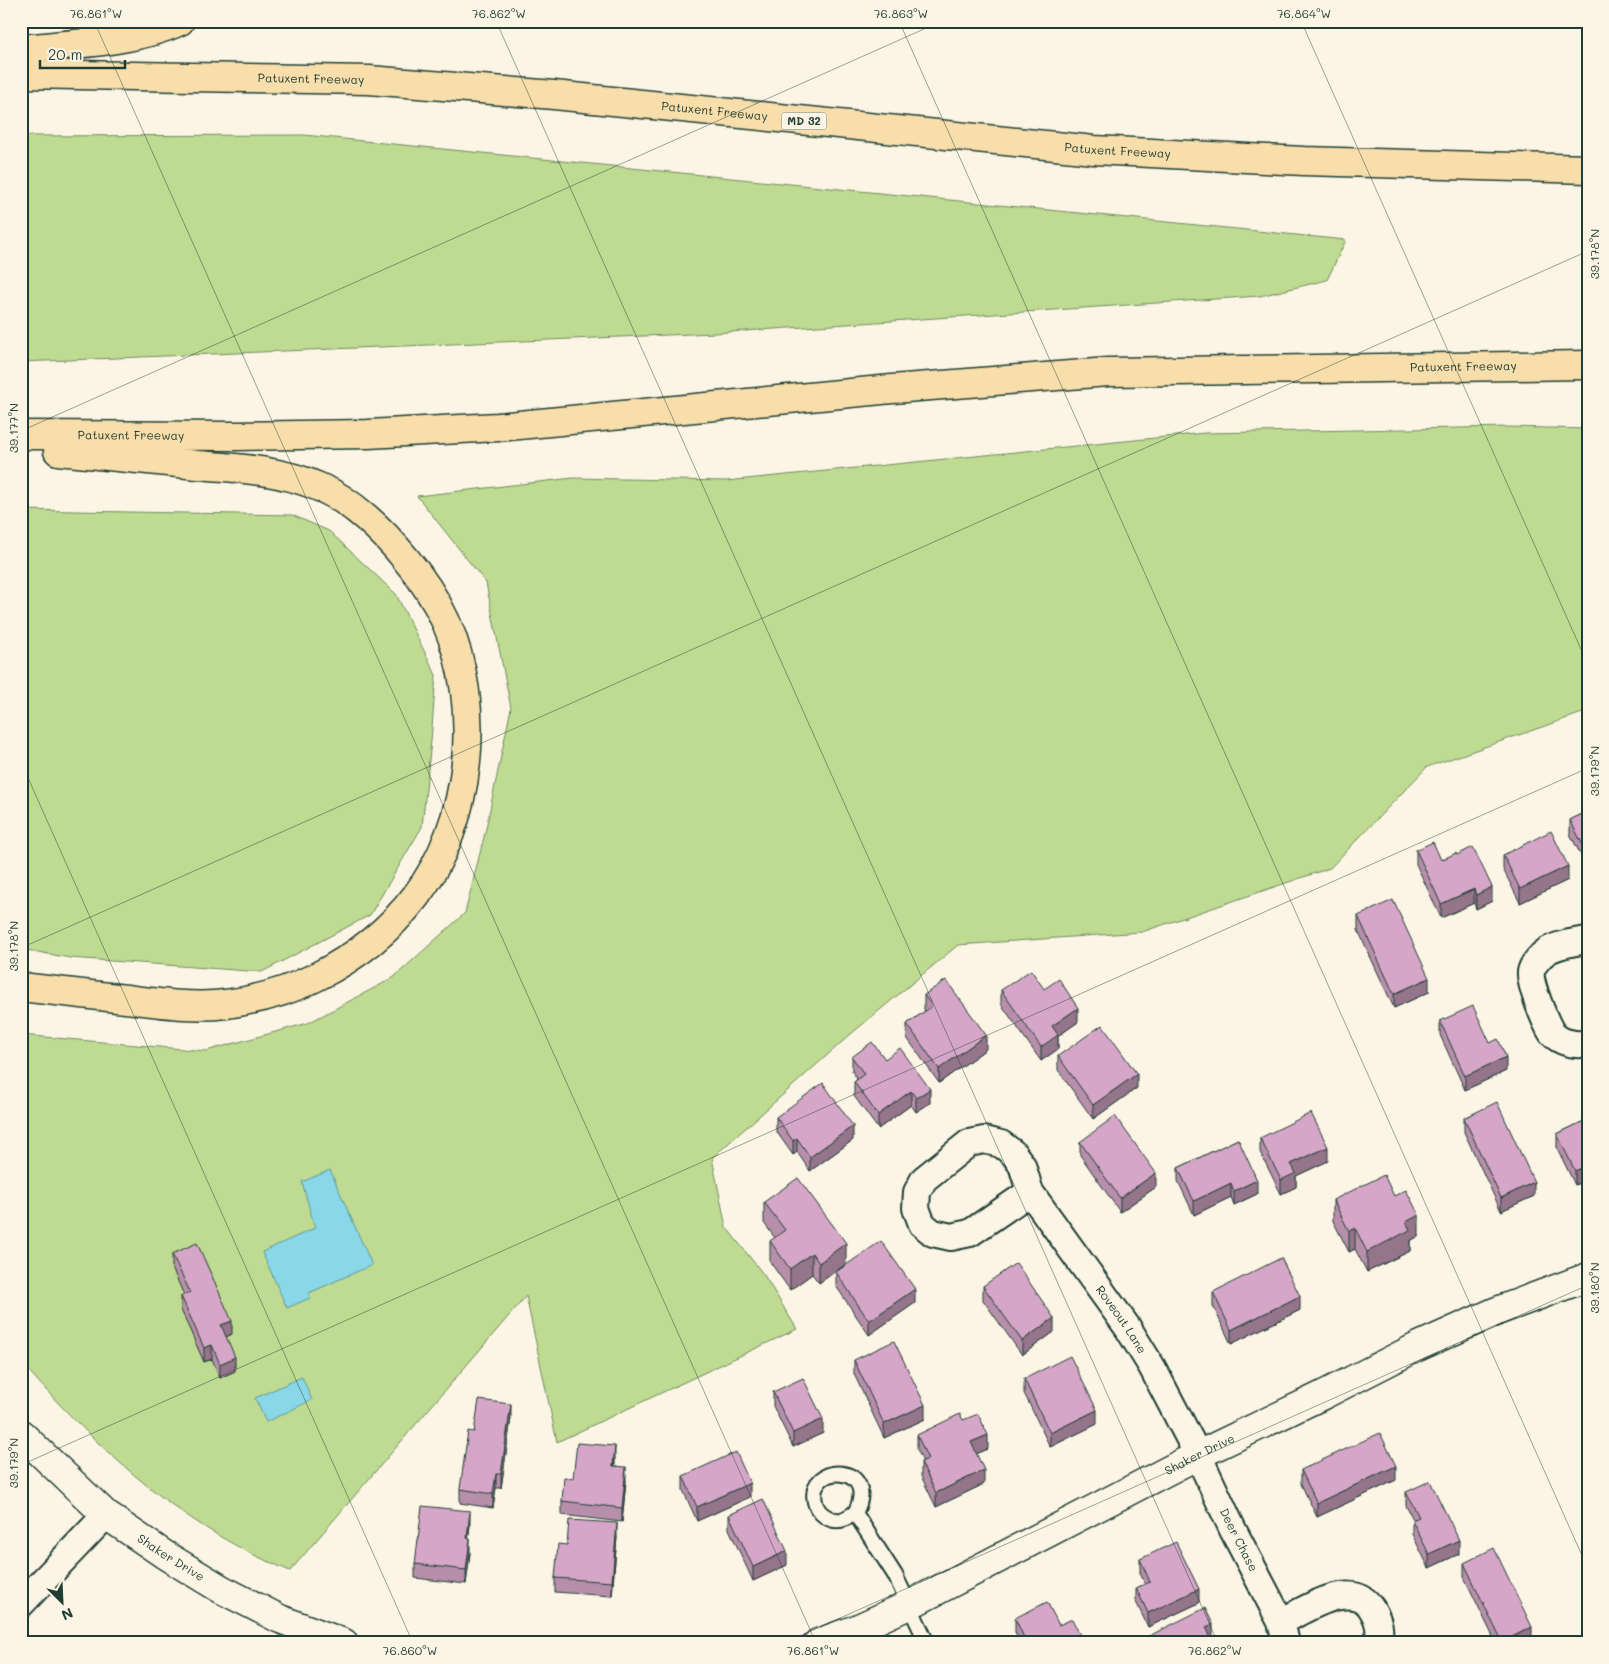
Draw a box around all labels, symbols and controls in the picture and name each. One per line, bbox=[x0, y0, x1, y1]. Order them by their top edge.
text: 76.861°W bbox=[70, 5, 122, 21]
text: 76.862°W bbox=[472, 5, 526, 21]
text: 76.863°W bbox=[874, 5, 928, 21]
text: 76.864°W bbox=[1277, 5, 1331, 21]
scale bar bbox=[40, 38, 125, 70]
text: 20 m bbox=[48, 44, 82, 64]
street label: Patuxent Freeway bbox=[257, 69, 364, 87]
street label: Patuxent Freeway bbox=[661, 97, 768, 124]
road number: MD 32 bbox=[782, 112, 826, 130]
street label: Patuxent Freeway bbox=[1064, 138, 1171, 161]
text: 39.178°N bbox=[1586, 229, 1602, 279]
street label: Patuxent Freeway bbox=[1410, 357, 1517, 375]
text: 39.177°N bbox=[5, 403, 21, 453]
street label: Patuxent Freeway bbox=[78, 426, 184, 443]
text: 39.179°N bbox=[1586, 746, 1602, 796]
text: 39.178°N bbox=[5, 921, 21, 971]
text: 39.180°N bbox=[1586, 1262, 1602, 1314]
street label: Roveout Lane bbox=[1093, 1282, 1151, 1356]
street label: Shaker Drive bbox=[1161, 1430, 1237, 1478]
text: 39.179°N bbox=[5, 1438, 21, 1488]
street label: Deer Chase bbox=[1217, 1505, 1262, 1574]
street label: Shaker Drive bbox=[135, 1530, 208, 1584]
north arrow bbox=[38, 1576, 88, 1626]
text: N bbox=[59, 1603, 76, 1625]
text: 76.860°W bbox=[383, 1642, 437, 1658]
text: 76.861°W bbox=[787, 1642, 839, 1658]
text: 76.862°W bbox=[1188, 1642, 1242, 1658]

